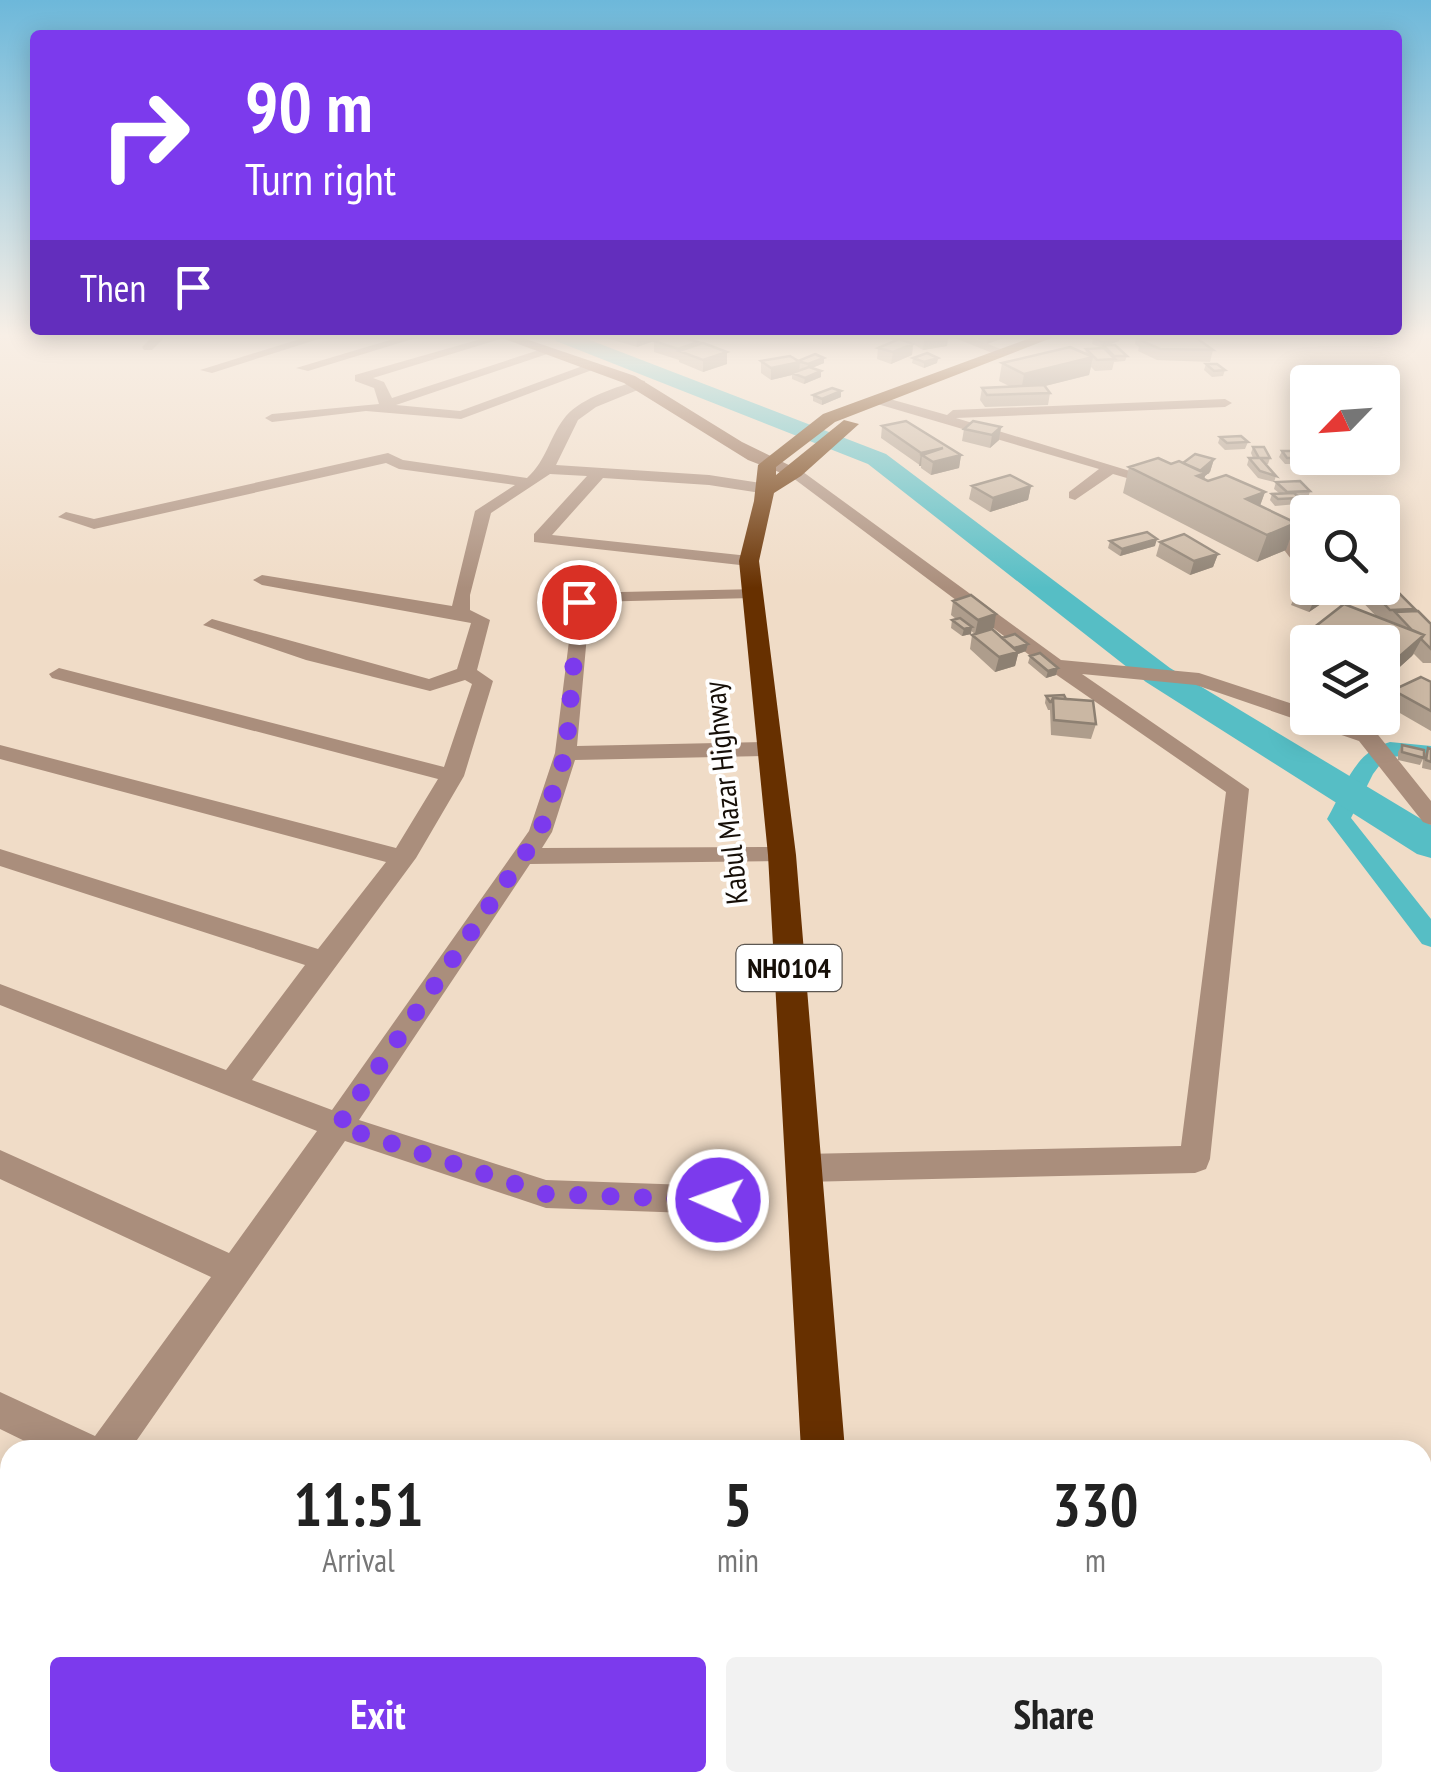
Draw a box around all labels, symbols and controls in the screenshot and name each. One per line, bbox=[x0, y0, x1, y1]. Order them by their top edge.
text: 90 m bbox=[245, 61, 373, 151]
icon: right bbox=[80, 70, 210, 200]
text: Turn right bbox=[245, 149, 396, 207]
icon: arrive bbox=[166, 260, 221, 315]
text: Then bbox=[80, 263, 146, 312]
north arrow bbox=[1290, 365, 1400, 475]
map controls bbox=[1290, 365, 1400, 735]
button: search bbox=[1290, 495, 1400, 605]
pin bbox=[537, 560, 622, 645]
icon: arrive bbox=[552, 575, 607, 630]
button: layers bbox=[1290, 625, 1400, 735]
street label: Kabul Mazar Highway bbox=[693, 679, 756, 906]
road number: NH0104 bbox=[736, 945, 842, 991]
position arrow bbox=[666, 1148, 770, 1252]
text: 11:51 bbox=[294, 1465, 423, 1543]
text: 5 bbox=[724, 1465, 752, 1543]
text: 330 bbox=[1052, 1465, 1138, 1543]
text: Arrival bbox=[322, 1539, 395, 1581]
text: min bbox=[717, 1539, 759, 1581]
text: m bbox=[1085, 1539, 1106, 1581]
button: Exit bbox=[50, 1657, 706, 1772]
button: Share bbox=[726, 1657, 1382, 1772]

